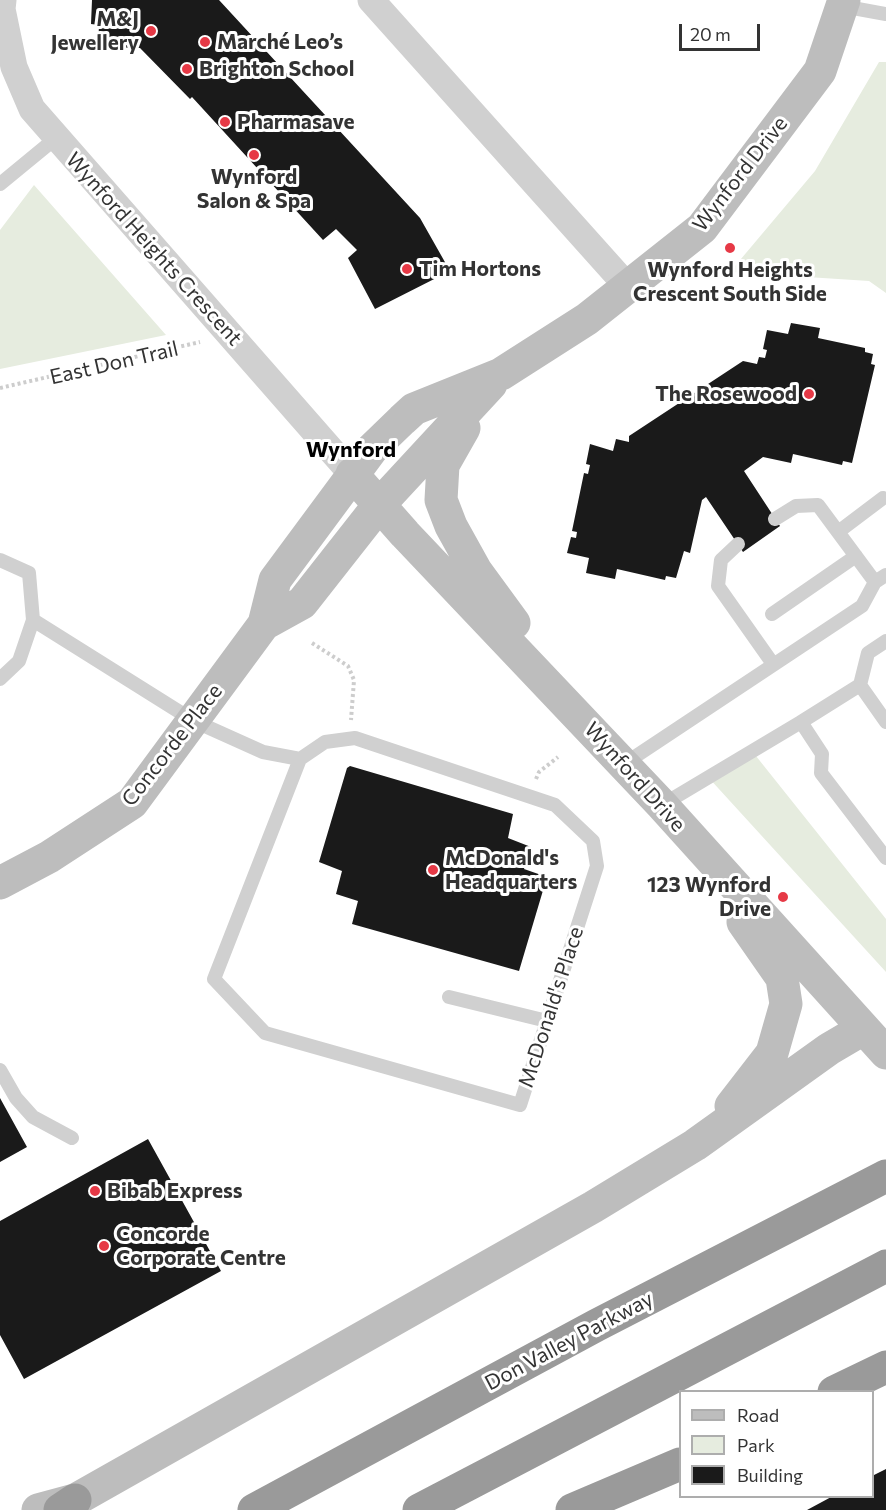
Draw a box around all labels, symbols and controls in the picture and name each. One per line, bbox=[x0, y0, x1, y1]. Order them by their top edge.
place label: M&J Jewellery bbox=[51, 6, 139, 56]
scale bar bbox=[682, 12, 763, 50]
text: 20 m bbox=[690, 23, 731, 45]
marker: M&J Jewellery bbox=[144, 24, 158, 38]
place label: Marché Leo’s bbox=[217, 29, 343, 55]
marker: Marché Leo’s bbox=[198, 35, 212, 49]
place label: Brighton School bbox=[199, 56, 354, 82]
marker: Brighton School bbox=[180, 62, 194, 76]
place label: Pharmasave bbox=[237, 109, 354, 135]
street label: Wynford Drive bbox=[687, 112, 793, 236]
marker: Pharmasave bbox=[218, 115, 232, 129]
street label: Wynford Heights Crescent bbox=[61, 147, 247, 351]
marker: Wynford Salon & Spa bbox=[247, 148, 261, 162]
place label: Wynford Salon & Spa bbox=[197, 164, 311, 214]
marker: Wynford Heights Crescent South Side bbox=[723, 241, 737, 255]
place label: Tim Hortons bbox=[419, 256, 541, 282]
place label: Wynford Heights Crescent South Side bbox=[633, 257, 827, 307]
marker: Tim Hortons bbox=[400, 262, 414, 276]
street label: East Don Trail bbox=[47, 336, 181, 390]
place label: The Rosewood bbox=[655, 381, 797, 407]
marker: The Rosewood bbox=[802, 387, 816, 401]
district label: Wynford bbox=[306, 437, 396, 463]
street label: Concorde Place bbox=[116, 679, 228, 811]
street label: Wynford Drive bbox=[579, 717, 691, 837]
place label: McDonald's Headquarters bbox=[445, 845, 577, 895]
marker: McDonald's Headquarters bbox=[426, 863, 440, 877]
place label: 123 Wynford Drive bbox=[647, 872, 771, 922]
marker: 123 Wynford Drive bbox=[776, 890, 790, 904]
street label: McDonald's Place bbox=[513, 923, 589, 1091]
place label: Bibab Express bbox=[107, 1178, 243, 1204]
marker: Bibab Express bbox=[88, 1184, 102, 1198]
place label: Concorde Corporate Centre bbox=[116, 1221, 286, 1271]
marker: Concorde Corporate Centre bbox=[97, 1239, 111, 1253]
street label: Don Valley Parkway bbox=[481, 1286, 657, 1396]
legend bbox=[679, 1390, 874, 1498]
text: Road bbox=[737, 1404, 779, 1426]
text: Park bbox=[737, 1434, 775, 1456]
text: Building bbox=[737, 1464, 803, 1486]

